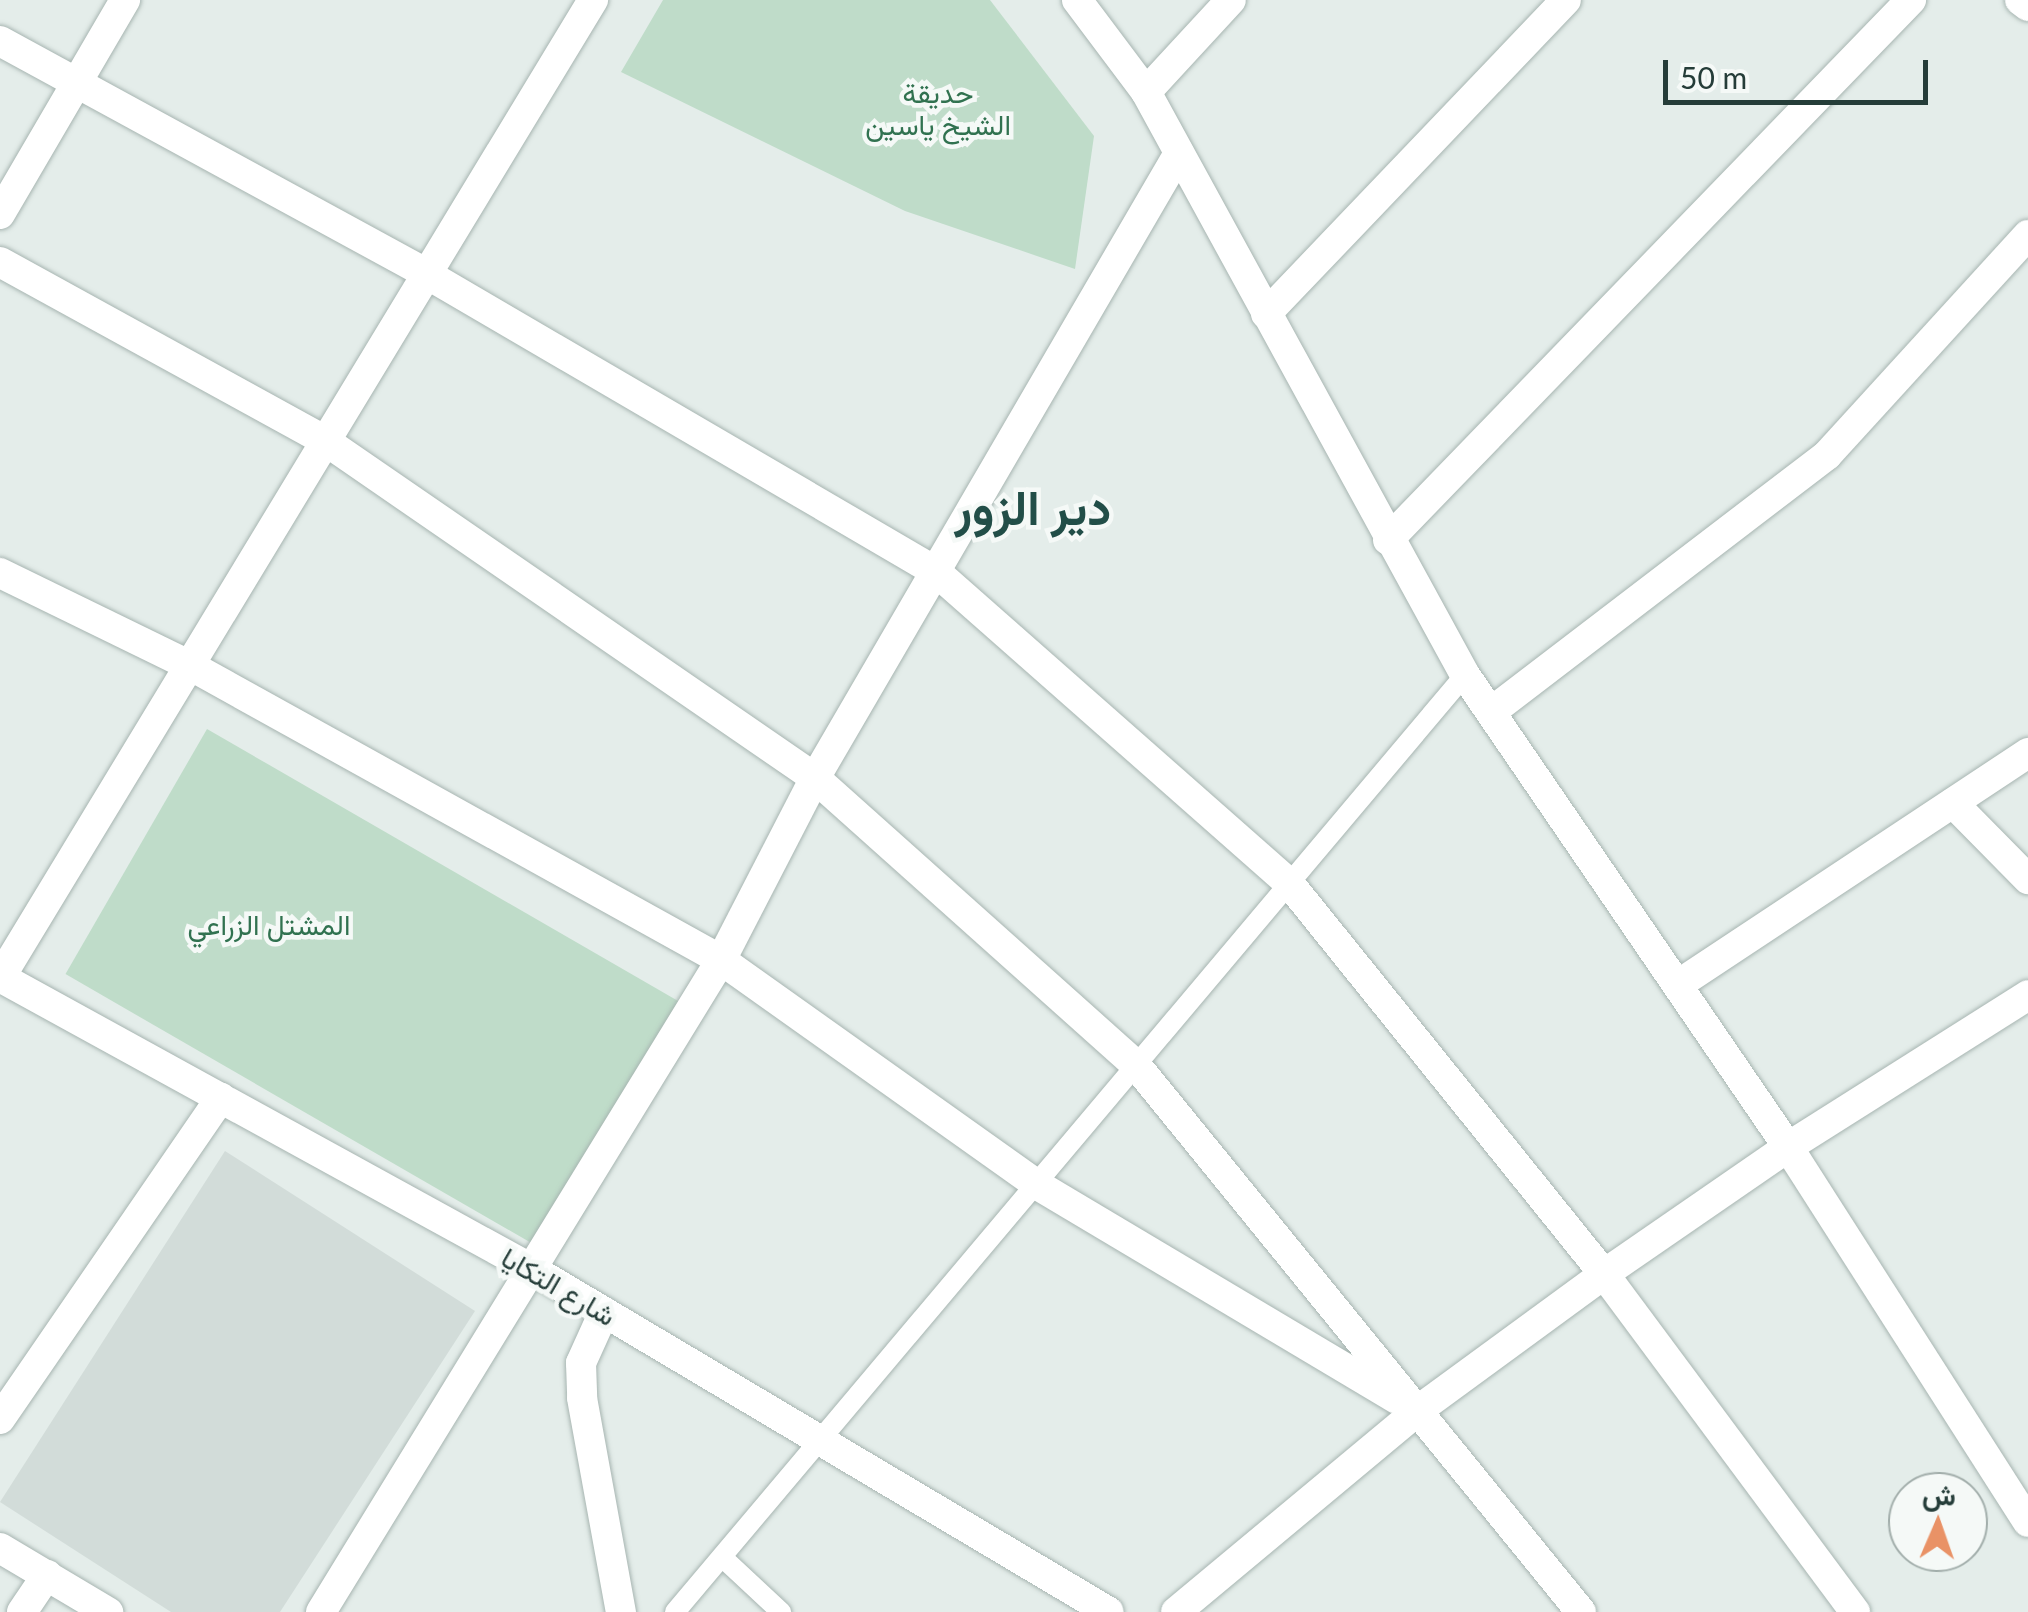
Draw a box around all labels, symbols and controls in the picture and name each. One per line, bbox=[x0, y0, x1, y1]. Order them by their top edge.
scale bar bbox=[1668, 40, 1933, 102]
text: 50 m bbox=[1680, 59, 1747, 95]
park label: حديقة الشيخ ياسين bbox=[865, 75, 1011, 141]
district label: دير الزور bbox=[955, 478, 1111, 536]
park label: المشتل الزراعي bbox=[188, 907, 350, 941]
street label: شارع التكايا bbox=[496, 1240, 622, 1332]
north arrow bbox=[1888, 1472, 1988, 1572]
text: ش bbox=[1922, 1476, 1956, 1512]

